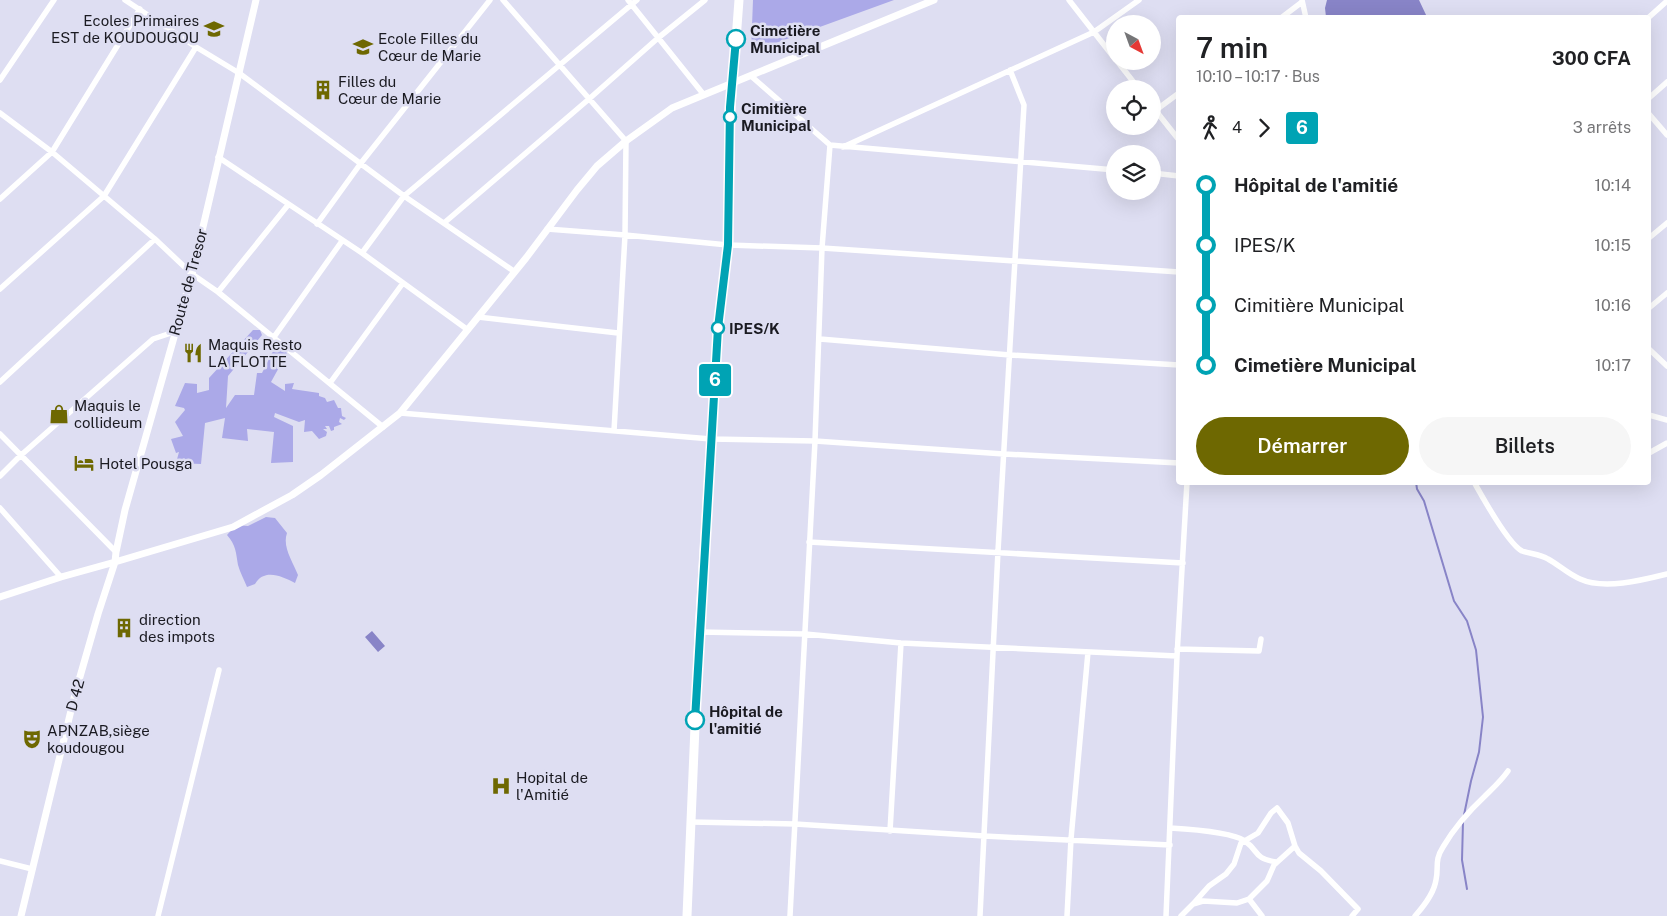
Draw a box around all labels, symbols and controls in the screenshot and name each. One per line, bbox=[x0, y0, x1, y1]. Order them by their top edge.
place label: Ecoles Primaires EST de KOUDOUGOU bbox=[51, 12, 199, 46]
north arrow bbox=[1106, 15, 1161, 70]
map controls bbox=[1106, 15, 1161, 200]
school or university icon: Ecoles Primaires EST de KOUDOUGOU bbox=[203, 18, 225, 40]
place label: Cimetière Municipal bbox=[750, 22, 820, 56]
marker: Cimetière Municipal bbox=[726, 29, 746, 49]
place label: Ecole Filles du Cœur de Marie bbox=[378, 30, 481, 64]
text: 7 min bbox=[1196, 31, 1268, 64]
school or university icon: Ecole Filles du Cœur de Marie bbox=[352, 36, 374, 58]
text: 300 CFA bbox=[1552, 47, 1631, 69]
text: 10:10 – 10:17 · Bus bbox=[1196, 67, 1320, 86]
place label: Filles du Cœur de Marie bbox=[338, 73, 441, 107]
building icon: Filles du Cœur de Marie bbox=[312, 79, 334, 101]
button: locate bbox=[1106, 80, 1161, 135]
place label: Cimitière Municipal bbox=[741, 100, 811, 134]
marker: Cimitière Municipal bbox=[723, 110, 737, 124]
icon: walk bbox=[1196, 114, 1224, 142]
icon: forward bbox=[1250, 114, 1278, 142]
text: 6 bbox=[1296, 117, 1308, 138]
text: 4 bbox=[1232, 118, 1242, 137]
text: 3 arrêts bbox=[1573, 118, 1631, 137]
button: layers bbox=[1106, 145, 1161, 200]
text: Hôpital de l'amitié bbox=[1234, 174, 1398, 196]
text: 10:14 bbox=[1595, 176, 1631, 195]
street label: Route de Tresor bbox=[166, 227, 210, 337]
text: IPES/K bbox=[1234, 234, 1296, 256]
text: 10:15 bbox=[1594, 236, 1631, 255]
text: Cimitière Municipal bbox=[1234, 294, 1405, 316]
text: 10:16 bbox=[1595, 296, 1631, 315]
place label: IPES/K bbox=[729, 320, 780, 337]
marker: IPES/K bbox=[711, 321, 725, 335]
place label: Maquis Resto LA FLOTTE bbox=[208, 336, 302, 370]
restaurant icon: Maquis Resto LA FLOTTE bbox=[182, 342, 204, 364]
text: Cimetière Municipal bbox=[1234, 354, 1416, 376]
text: 10:17 bbox=[1595, 356, 1631, 375]
line badge: 6 bbox=[699, 364, 731, 396]
text: 6 bbox=[709, 369, 721, 390]
place label: Maquis le collideum bbox=[74, 397, 142, 431]
shop icon: Maquis le collideum bbox=[48, 403, 70, 425]
button: Démarrer bbox=[1196, 417, 1409, 475]
button: Billets bbox=[1419, 417, 1631, 475]
hotel icon: Hotel Pousga bbox=[73, 452, 95, 474]
place label: Hotel Pousga bbox=[99, 455, 192, 472]
place label: direction des impots bbox=[139, 611, 215, 645]
building icon: direction des impots bbox=[113, 617, 135, 639]
street label: D 42 bbox=[63, 677, 87, 713]
place label: Hôpital de l'amitié bbox=[709, 703, 783, 737]
marker: Hôpital de l'amitié bbox=[685, 710, 705, 730]
place label: APNZAB,siège koudougou bbox=[47, 722, 150, 756]
theatre icon: APNZAB,siège koudougou bbox=[21, 728, 43, 750]
place label: Hopital de l'Amitié bbox=[516, 769, 588, 803]
hospital icon: Hopital de l'Amitié bbox=[490, 775, 512, 797]

